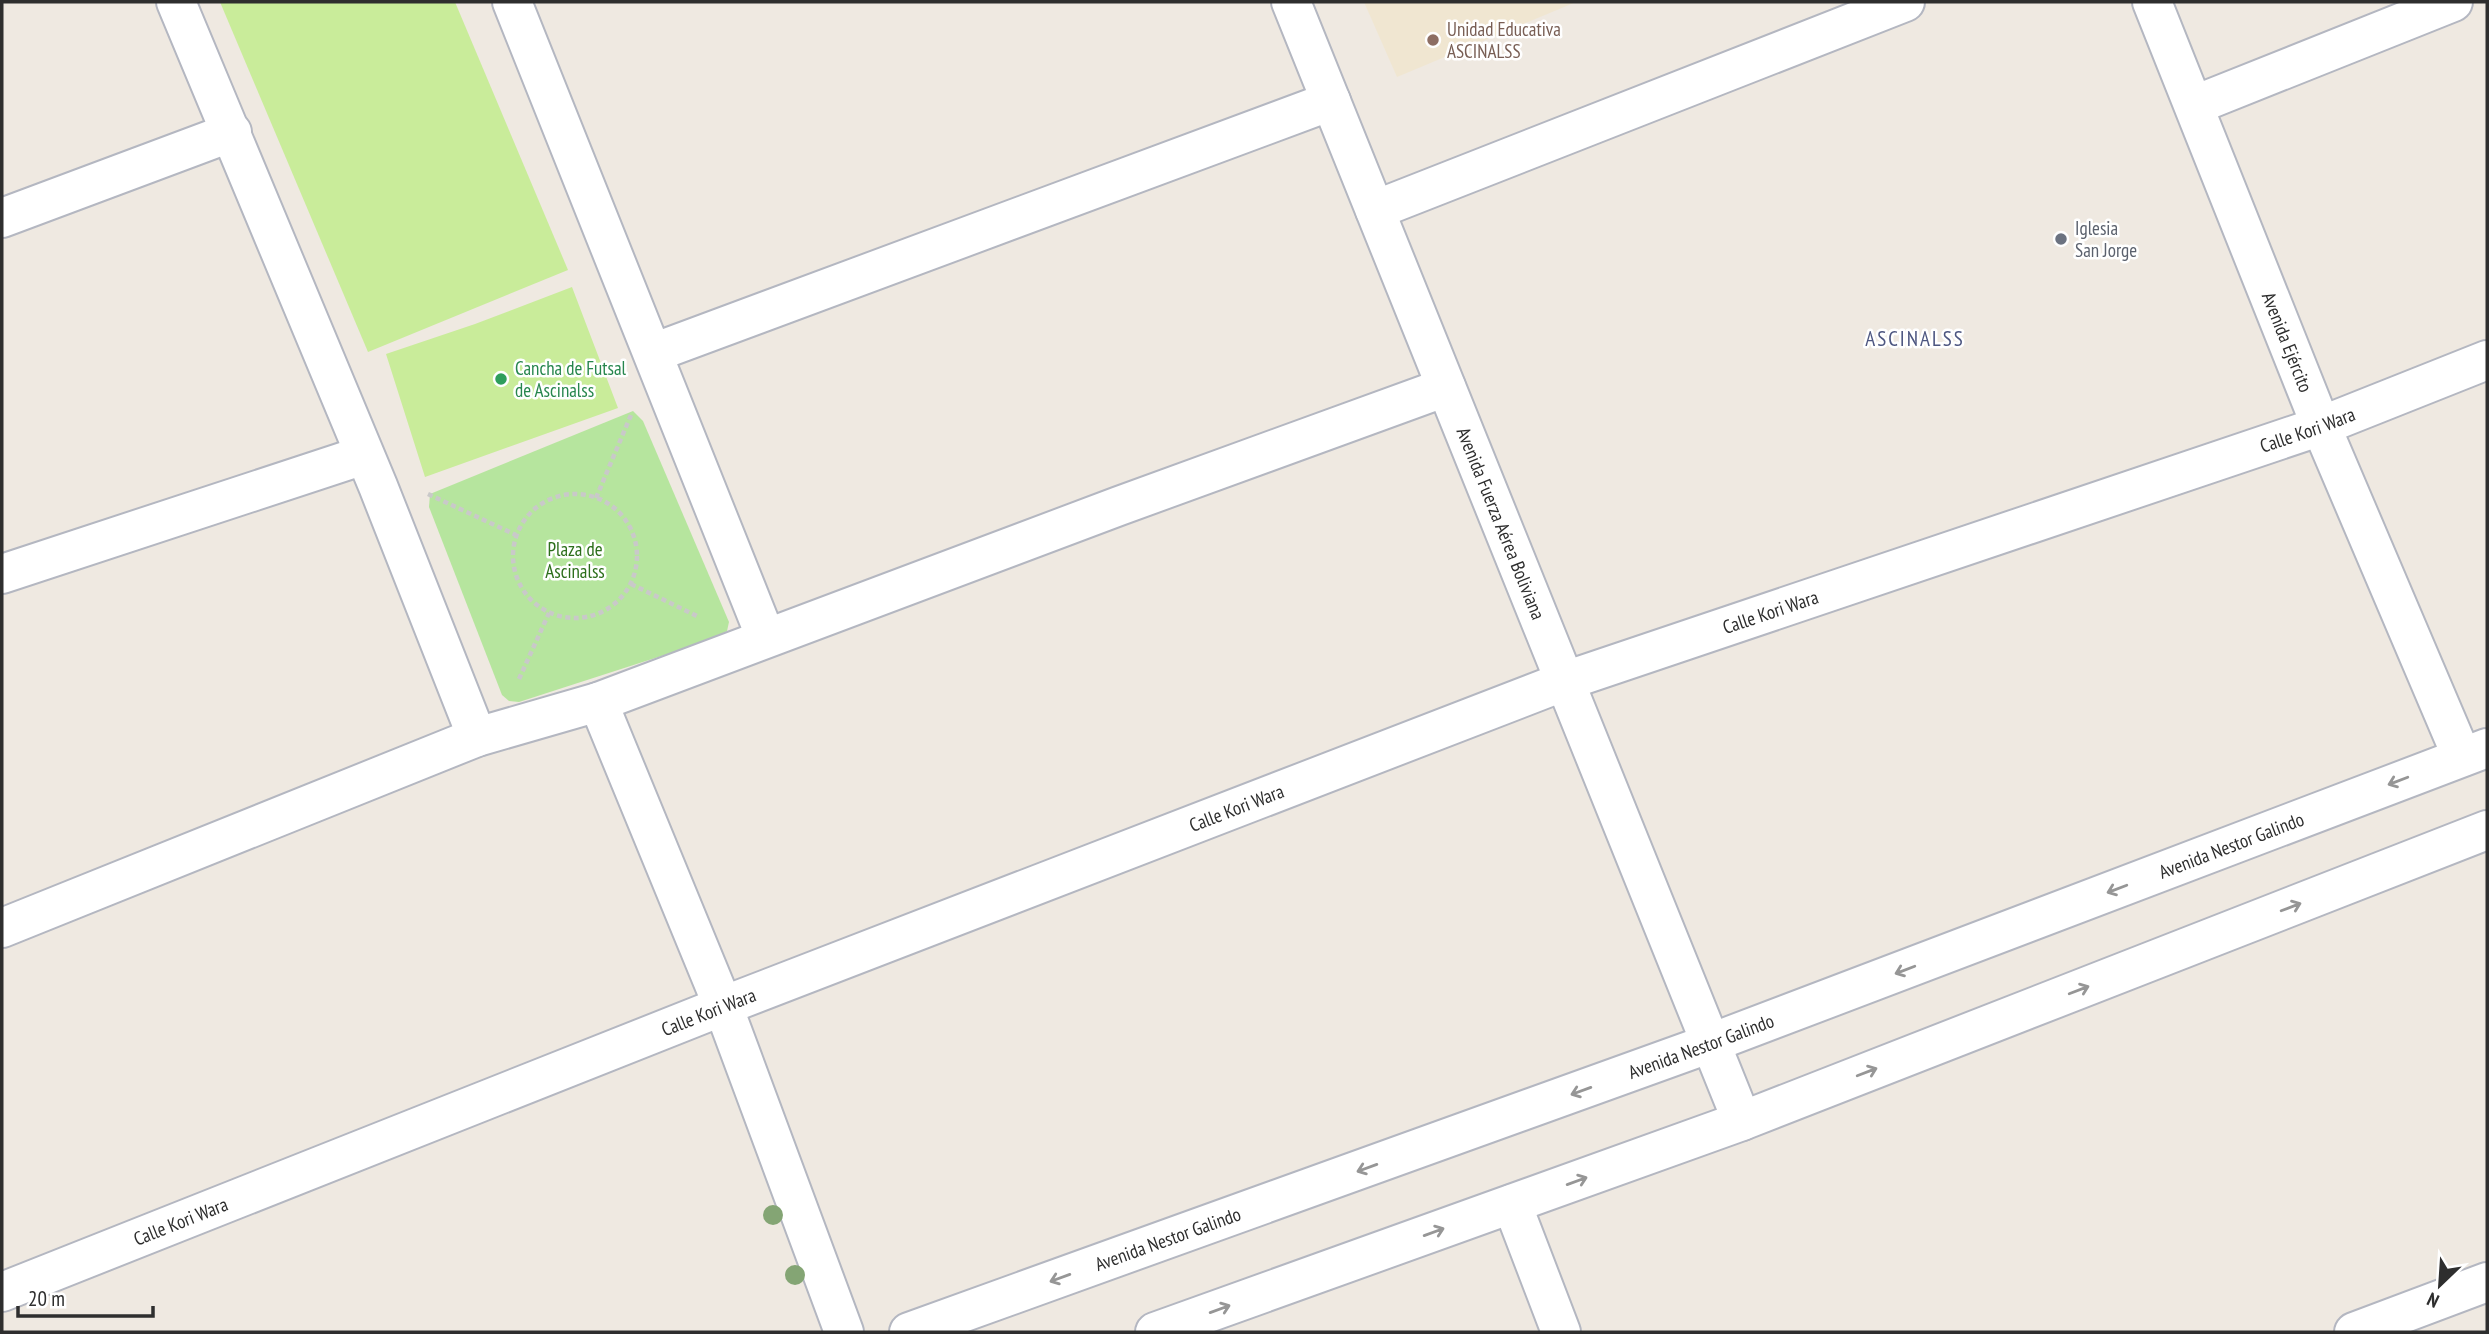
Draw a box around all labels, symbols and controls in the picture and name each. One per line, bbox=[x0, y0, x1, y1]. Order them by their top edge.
place label: Unidad Educativa ASCINALSS bbox=[1447, 17, 1561, 63]
marker: Unidad Educativa ASCINALSS bbox=[1425, 32, 1441, 48]
place label: Iglesia San Jorge bbox=[2075, 216, 2137, 262]
marker: Iglesia San Jorge bbox=[2053, 231, 2069, 247]
street label: Avenida Ejército bbox=[2257, 289, 2318, 395]
district label: ASCINALSS bbox=[1865, 325, 1965, 352]
place label: Cancha de Futsal de Ascinalss bbox=[515, 356, 627, 402]
marker: Cancha de Futsal de Ascinalss bbox=[493, 371, 509, 387]
street label: Calle Kori Wara bbox=[2257, 402, 2359, 458]
street label: Avenida Fuerza Aérea Boliviana bbox=[1452, 424, 1551, 623]
park label: Plaza de Ascinalss bbox=[545, 537, 605, 583]
street label: Calle Kori Wara bbox=[1720, 584, 1821, 639]
one-way arrow bbox=[2388, 776, 2410, 788]
street label: Calle Kori Wara bbox=[1186, 779, 1287, 837]
street label: Avenida Nestor Galindo bbox=[2155, 807, 2307, 884]
one-way arrow bbox=[2107, 883, 2128, 896]
one-way arrow bbox=[2280, 899, 2301, 912]
one-way arrow bbox=[1894, 964, 1916, 977]
one-way arrow bbox=[2068, 982, 2089, 995]
street label: Calle Kori Wara bbox=[658, 983, 759, 1041]
street label: Avenida Nestor Galindo bbox=[1625, 1008, 1777, 1084]
one-way arrow bbox=[1856, 1065, 1877, 1078]
one-way arrow bbox=[1570, 1086, 1592, 1098]
one-way arrow bbox=[1356, 1162, 1378, 1175]
one-way arrow bbox=[1565, 1173, 1587, 1186]
street label: Calle Kori Wara bbox=[130, 1192, 231, 1251]
street label: Avenida Nestor Galindo bbox=[1091, 1201, 1244, 1276]
one-way arrow bbox=[1422, 1225, 1444, 1237]
north arrow bbox=[2405, 1250, 2475, 1320]
one-way arrow bbox=[1050, 1273, 1072, 1285]
scale bar bbox=[18, 1274, 152, 1318]
text: 20 m bbox=[28, 1285, 65, 1312]
text: N bbox=[2423, 1287, 2443, 1313]
one-way arrow bbox=[1208, 1302, 1230, 1314]

